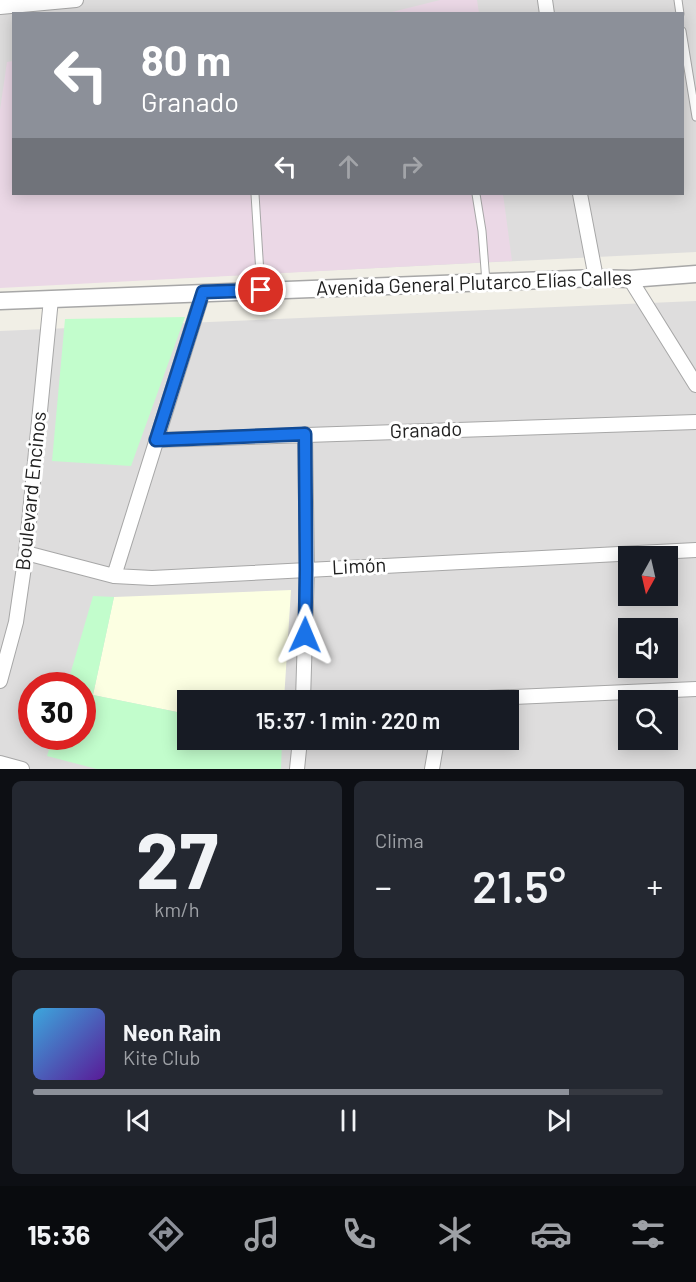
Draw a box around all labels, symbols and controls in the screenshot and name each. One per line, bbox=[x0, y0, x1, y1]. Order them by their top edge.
text: 80 m bbox=[141, 34, 231, 84]
icon: left bbox=[42, 36, 120, 114]
text: Granado bbox=[141, 85, 239, 117]
icon: left bbox=[269, 150, 302, 183]
icon: ahead bbox=[332, 150, 365, 183]
icon: right bbox=[395, 150, 428, 183]
pin bbox=[235, 264, 286, 315]
street label: Avenida General Plutarco Elías Calles bbox=[316, 264, 632, 300]
icon: arrive bbox=[244, 273, 277, 306]
street label: Boulevard Encinos bbox=[10, 410, 50, 572]
street label: Granado bbox=[389, 416, 463, 442]
north arrow bbox=[618, 546, 678, 606]
map controls bbox=[618, 546, 678, 750]
street label: Limón bbox=[331, 552, 387, 578]
position arrow bbox=[273, 603, 337, 667]
button: sound bbox=[618, 618, 678, 678]
speed limit sign: 30 bbox=[18, 672, 96, 750]
button: search bbox=[618, 690, 678, 750]
text: 15:37 · 1 min · 220 m bbox=[256, 707, 440, 733]
text: 27 bbox=[136, 811, 218, 905]
text: Clima bbox=[375, 828, 424, 852]
text: 21.5° bbox=[472, 858, 566, 912]
text: − bbox=[375, 866, 392, 906]
text: + bbox=[646, 866, 663, 906]
text: km/h bbox=[154, 897, 200, 921]
text: Neon Rain bbox=[123, 1019, 221, 1045]
text: Kite Club bbox=[123, 1045, 200, 1069]
icon: previous bbox=[122, 1104, 155, 1137]
icon: pause bbox=[332, 1104, 365, 1137]
icon: next bbox=[542, 1104, 575, 1137]
icon: directions bbox=[145, 1213, 187, 1255]
icon: music bbox=[241, 1213, 283, 1255]
icon: phone bbox=[338, 1213, 380, 1255]
icon: climate bbox=[434, 1213, 476, 1255]
icon: car bbox=[530, 1213, 572, 1255]
icon: filters bbox=[627, 1213, 669, 1255]
text: 15:36 bbox=[27, 1218, 90, 1250]

